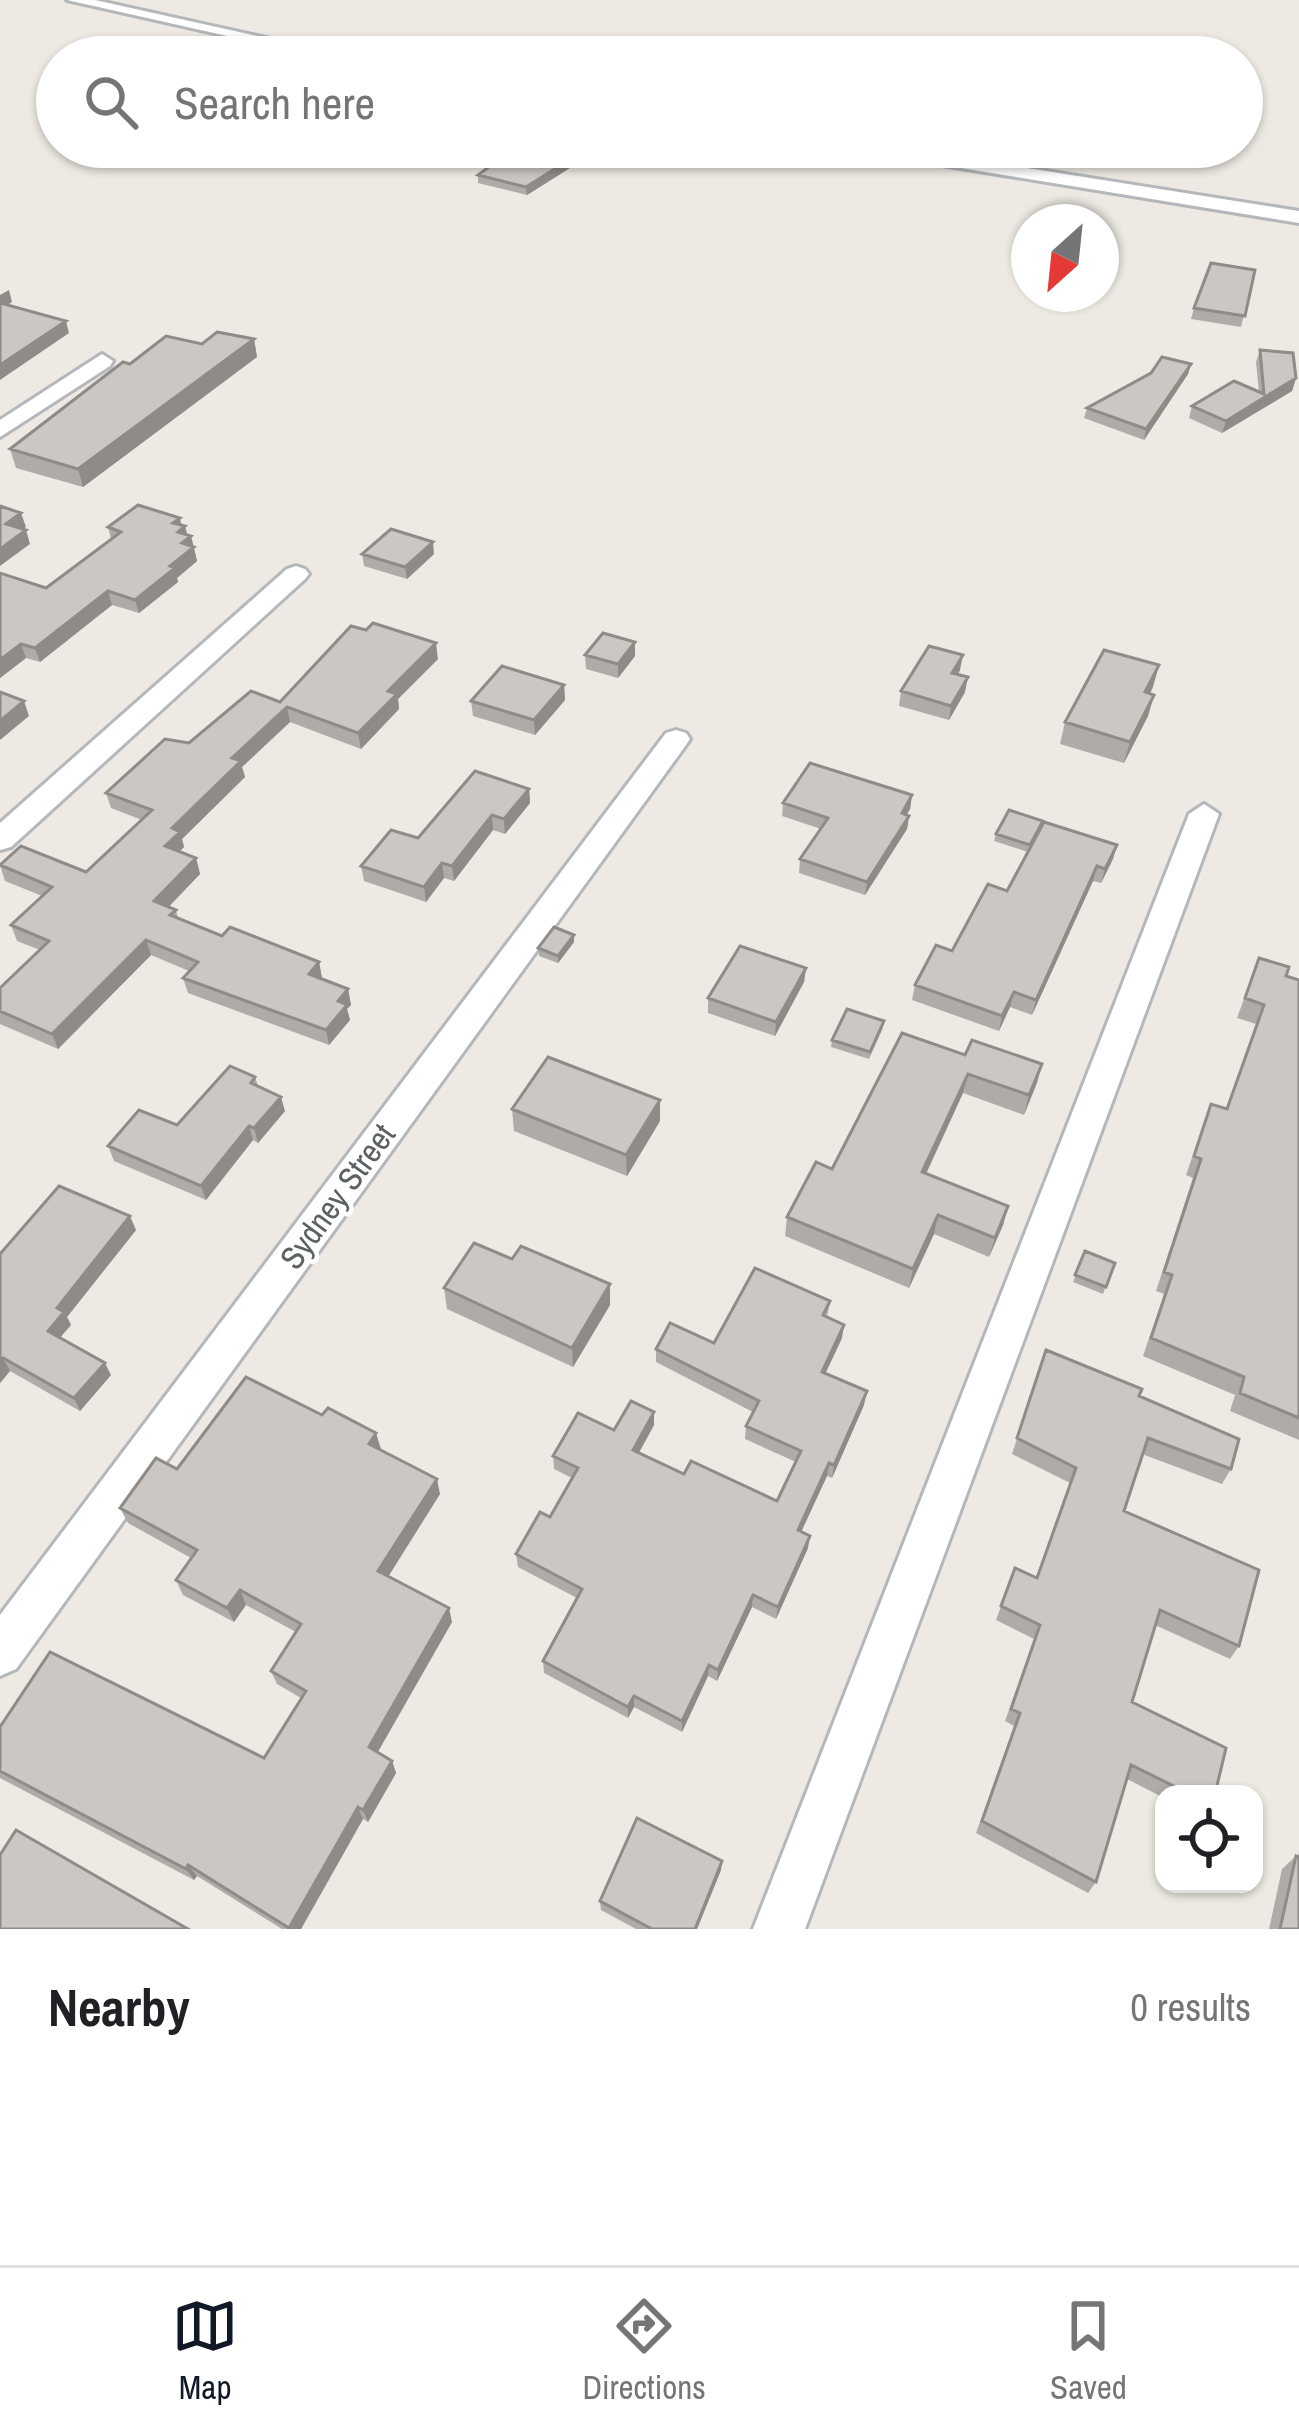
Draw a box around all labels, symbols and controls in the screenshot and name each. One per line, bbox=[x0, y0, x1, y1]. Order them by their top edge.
search box bbox=[36, 36, 1263, 168]
icon: search bbox=[78, 69, 144, 135]
text: Search here bbox=[174, 72, 375, 133]
north arrow bbox=[1011, 204, 1119, 312]
street label: Sydney Street bbox=[269, 1114, 405, 1278]
map controls bbox=[1155, 1785, 1263, 1893]
button: locate bbox=[1155, 1785, 1263, 1893]
text: Nearby bbox=[48, 1973, 190, 2042]
text: 0 results bbox=[1130, 1981, 1251, 2033]
tab: Map bbox=[172, 2293, 238, 2409]
tab: Directions bbox=[582, 2293, 706, 2409]
tab: Saved bbox=[1050, 2293, 1127, 2409]

